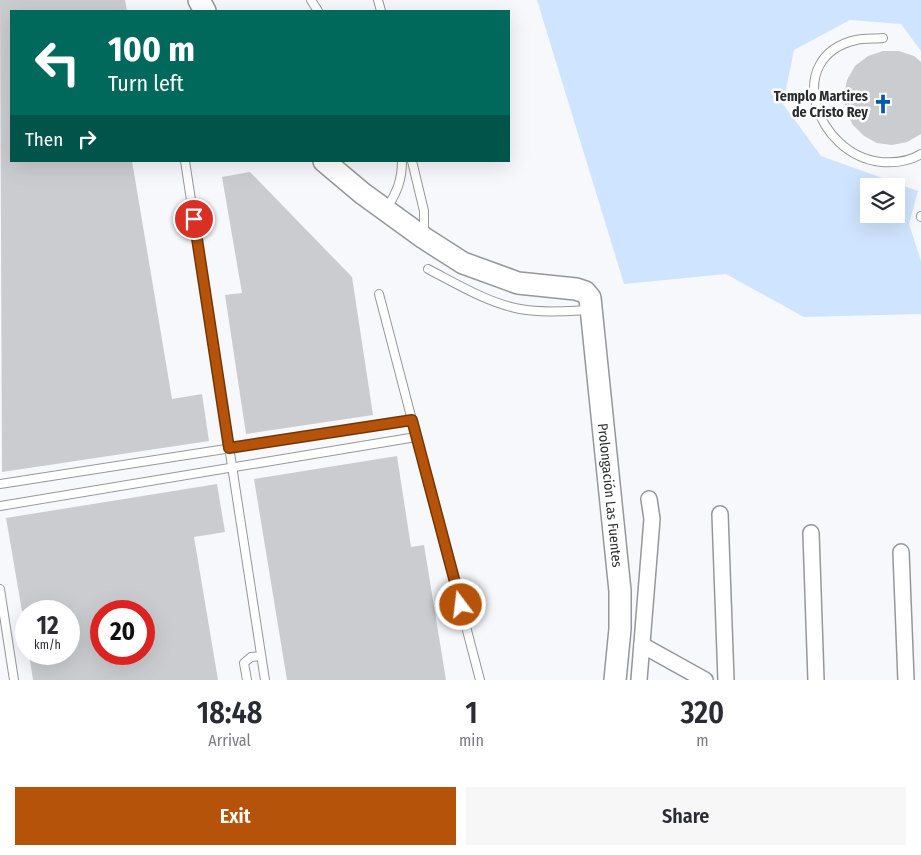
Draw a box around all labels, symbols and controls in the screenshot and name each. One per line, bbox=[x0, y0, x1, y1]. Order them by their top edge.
text: 100 m bbox=[108, 28, 195, 70]
icon: left bbox=[25, 30, 90, 95]
text: Turn left bbox=[108, 70, 184, 97]
place label: Templo Martires de Cristo Rey bbox=[774, 88, 868, 121]
church icon: Templo Martires de Cristo Rey bbox=[872, 93, 894, 115]
icon: right bbox=[73, 125, 101, 153]
text: Then bbox=[25, 128, 63, 151]
map controls bbox=[860, 178, 905, 223]
button: layers bbox=[860, 178, 905, 223]
pin bbox=[173, 198, 215, 240]
icon: arrive bbox=[180, 205, 208, 233]
street label: Prolongación Las Fuentes bbox=[594, 422, 626, 568]
position arrow bbox=[434, 578, 486, 630]
speed limit sign: 20 bbox=[90, 600, 155, 665]
text: 12 bbox=[36, 611, 59, 641]
text: km/h bbox=[34, 638, 61, 652]
text: 18:48 bbox=[197, 695, 262, 731]
text: 1 bbox=[465, 695, 478, 731]
text: 320 bbox=[681, 695, 724, 731]
text: Arrival bbox=[208, 731, 251, 750]
text: min bbox=[459, 731, 484, 750]
text: m bbox=[696, 731, 709, 750]
button: Exit bbox=[15, 787, 456, 845]
button: Share bbox=[466, 787, 906, 845]

